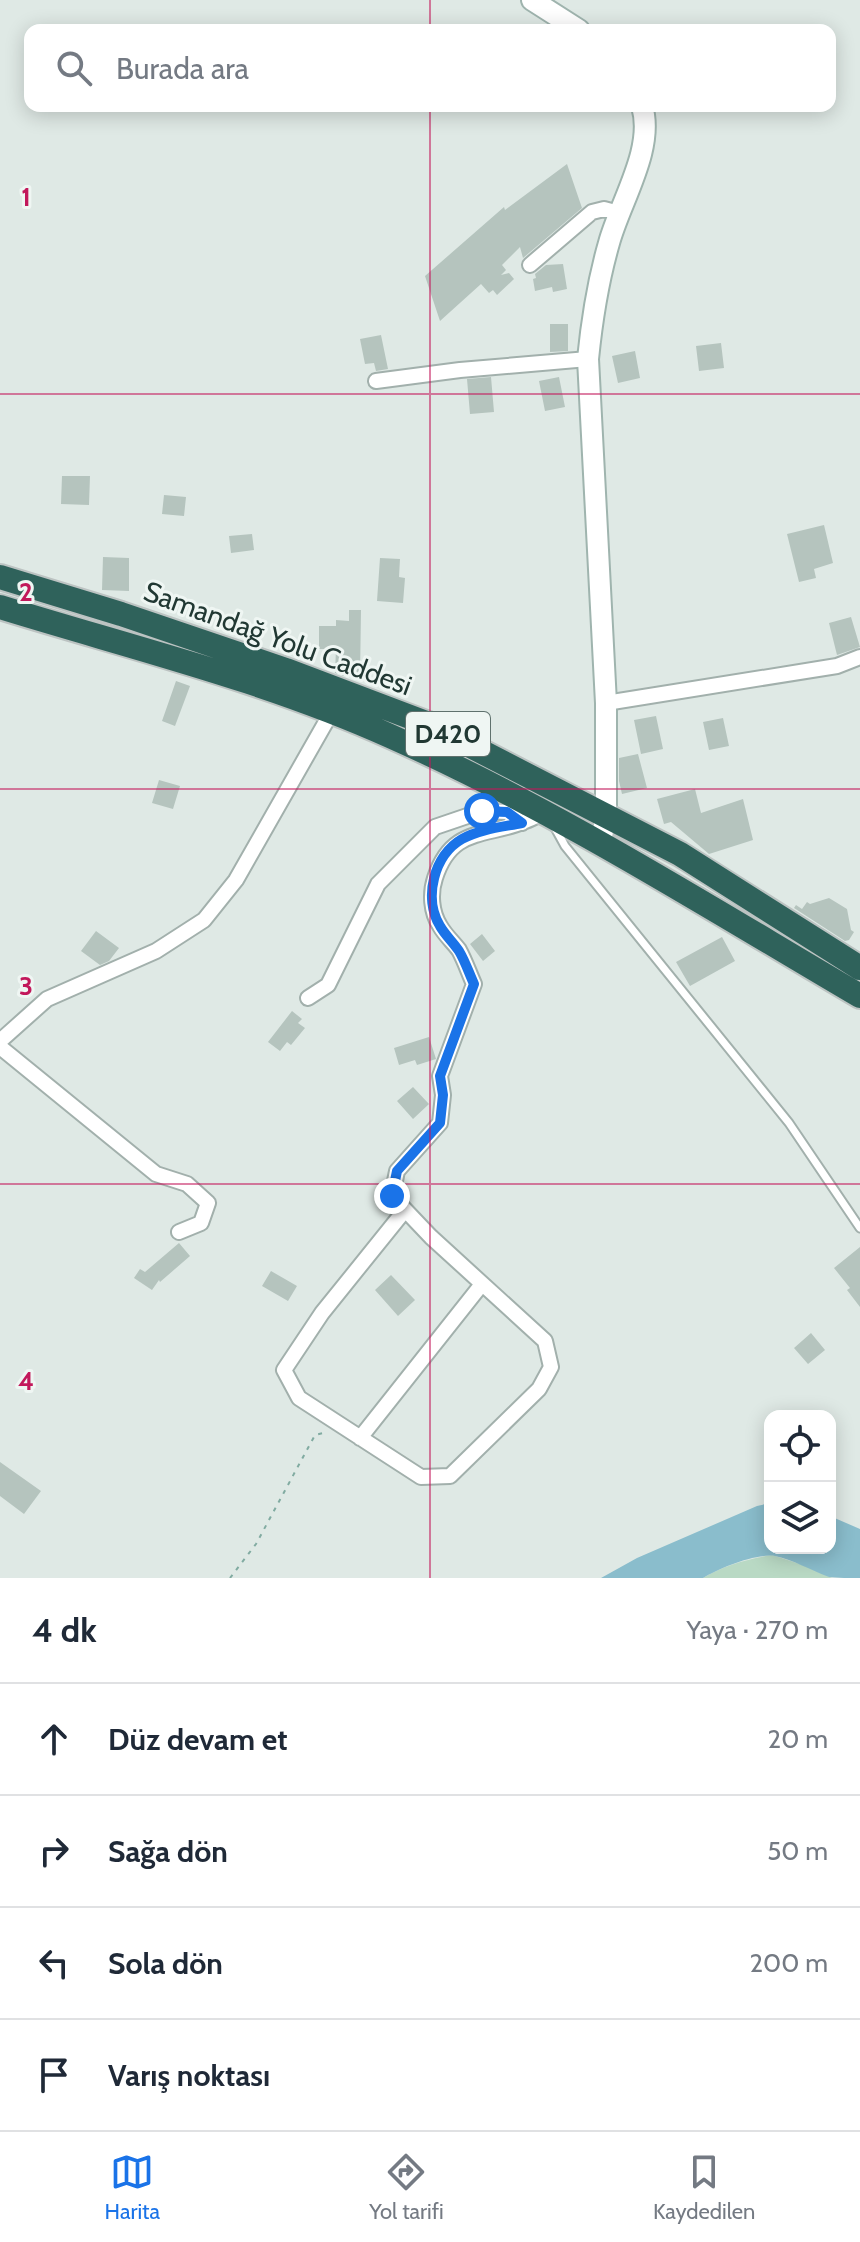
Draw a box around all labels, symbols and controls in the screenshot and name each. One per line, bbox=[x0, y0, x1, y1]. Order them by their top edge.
search box bbox=[24, 24, 836, 112]
icon: search bbox=[52, 46, 96, 90]
text: Burada ara bbox=[116, 50, 249, 87]
text: 1 bbox=[21, 181, 31, 213]
street label: Samandağ Yolu Caddesi bbox=[139, 574, 417, 702]
text: 2 bbox=[19, 576, 33, 608]
road number: D420 bbox=[406, 712, 490, 756]
route start bbox=[464, 793, 500, 829]
text: 3 bbox=[19, 970, 33, 1002]
route end bbox=[374, 1178, 410, 1214]
text: 4 bbox=[18, 1365, 34, 1397]
map controls bbox=[764, 1410, 836, 1554]
button: locate bbox=[764, 1410, 836, 1482]
button: layers bbox=[764, 1482, 836, 1554]
text: 4 dk bbox=[32, 1609, 97, 1651]
text: Yaya · 270 m bbox=[686, 1614, 828, 1646]
icon: ahead bbox=[32, 1717, 76, 1761]
text: Düz devam et bbox=[108, 1721, 288, 1758]
text: 20 m bbox=[768, 1723, 828, 1755]
icon: right bbox=[32, 1829, 76, 1873]
text: Sağa dön bbox=[108, 1833, 228, 1870]
text: 50 m bbox=[767, 1835, 828, 1867]
icon: left bbox=[32, 1941, 76, 1985]
text: Sola dön bbox=[108, 1945, 223, 1982]
text: 200 m bbox=[749, 1947, 828, 1979]
icon: arrive bbox=[32, 2053, 76, 2097]
text: Varış noktası bbox=[108, 2057, 270, 2094]
tab: Harita bbox=[105, 2150, 160, 2225]
tab: Yol tarifi bbox=[369, 2150, 444, 2225]
tab: Kaydedilen bbox=[653, 2150, 755, 2225]

